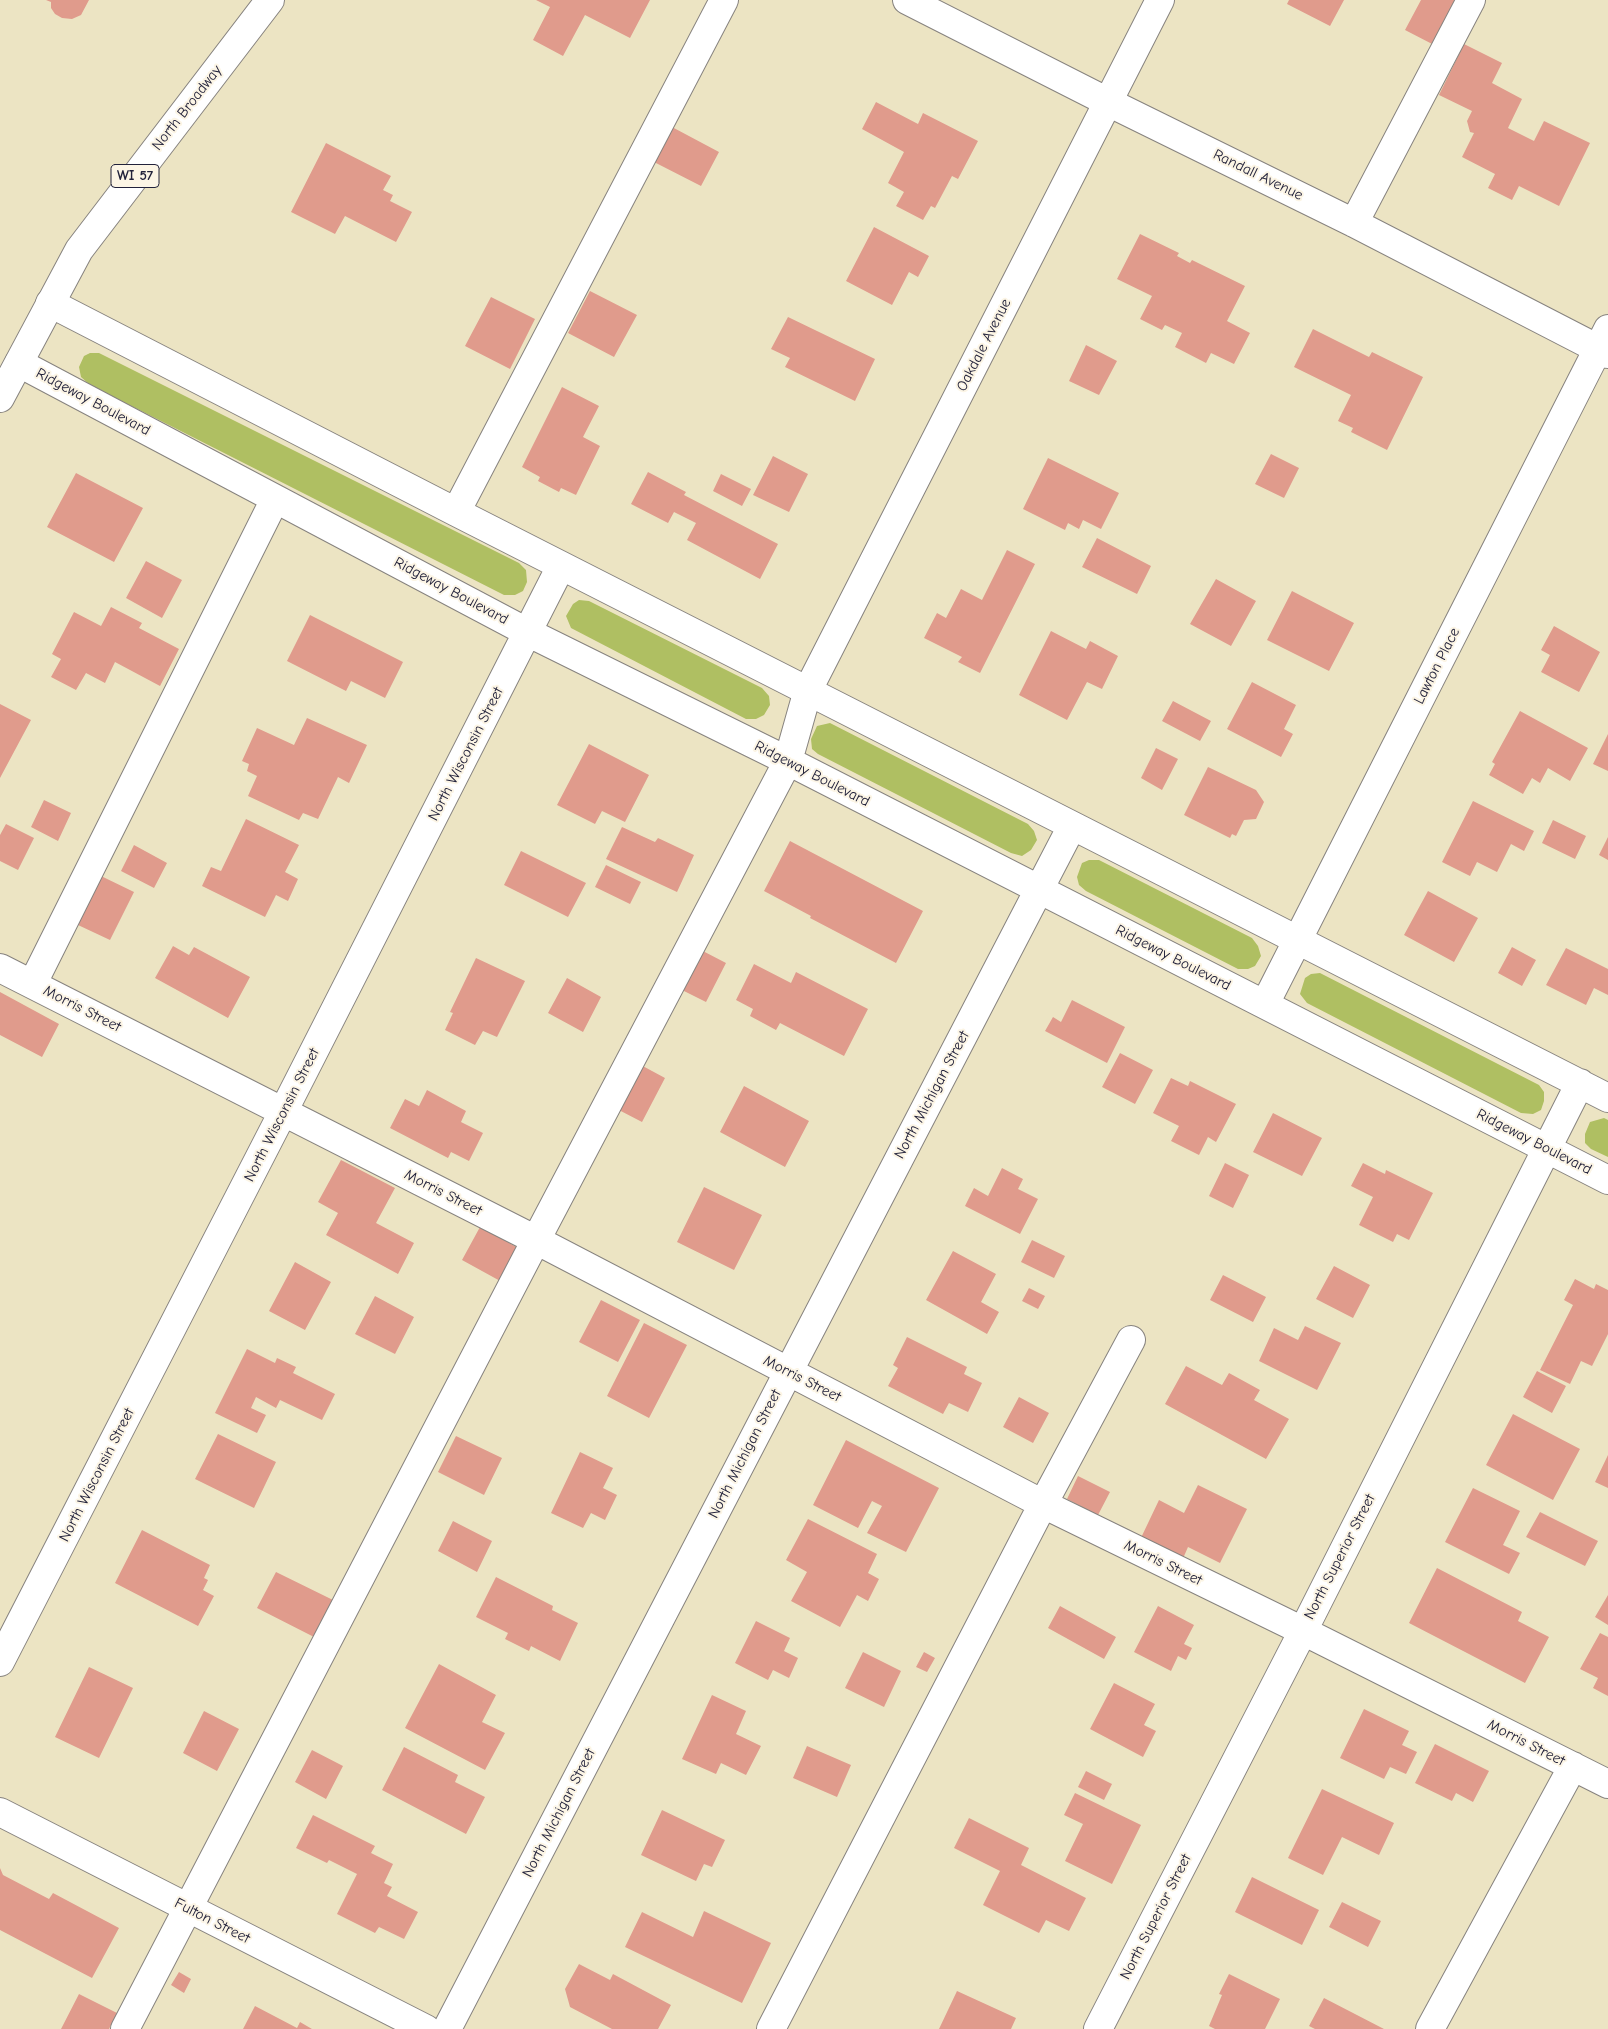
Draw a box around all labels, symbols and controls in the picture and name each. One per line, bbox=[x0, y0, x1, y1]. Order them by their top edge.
street label: North Broadway bbox=[148, 62, 226, 154]
street label: Randall Avenue bbox=[1210, 145, 1306, 205]
road number: WI 57 bbox=[111, 165, 159, 188]
street label: Oakdale Avenue bbox=[953, 296, 1015, 394]
street label: Ridgeway Boulevard bbox=[33, 364, 153, 440]
street label: Ridgeway Boulevard bbox=[391, 553, 511, 629]
street label: Lawton Place bbox=[1410, 625, 1464, 707]
street label: North Wisconsin Street bbox=[424, 684, 508, 824]
street label: Ridgeway Boulevard bbox=[751, 737, 873, 811]
street label: Ridgeway Boulevard bbox=[1112, 921, 1234, 995]
street label: Morris Street bbox=[40, 982, 124, 1036]
street label: North Michigan Street bbox=[891, 1028, 973, 1162]
street label: North Wisconsin Street bbox=[240, 1045, 324, 1185]
street label: Ridgeway Boulevard bbox=[1473, 1105, 1595, 1179]
street label: Morris Street bbox=[401, 1166, 485, 1220]
street label: Morris Street bbox=[760, 1352, 844, 1406]
street label: North Michigan Street bbox=[705, 1387, 785, 1521]
street label: North Wisconsin Street bbox=[55, 1405, 139, 1545]
street label: North Superior Street bbox=[1301, 1491, 1379, 1623]
street label: Morris Street bbox=[1121, 1536, 1205, 1590]
street label: Morris Street bbox=[1484, 1716, 1568, 1770]
street label: North Michigan Street bbox=[519, 1746, 599, 1880]
street label: North Superior Street bbox=[1117, 1851, 1195, 1983]
street label: Fulton Street bbox=[171, 1894, 253, 1948]

